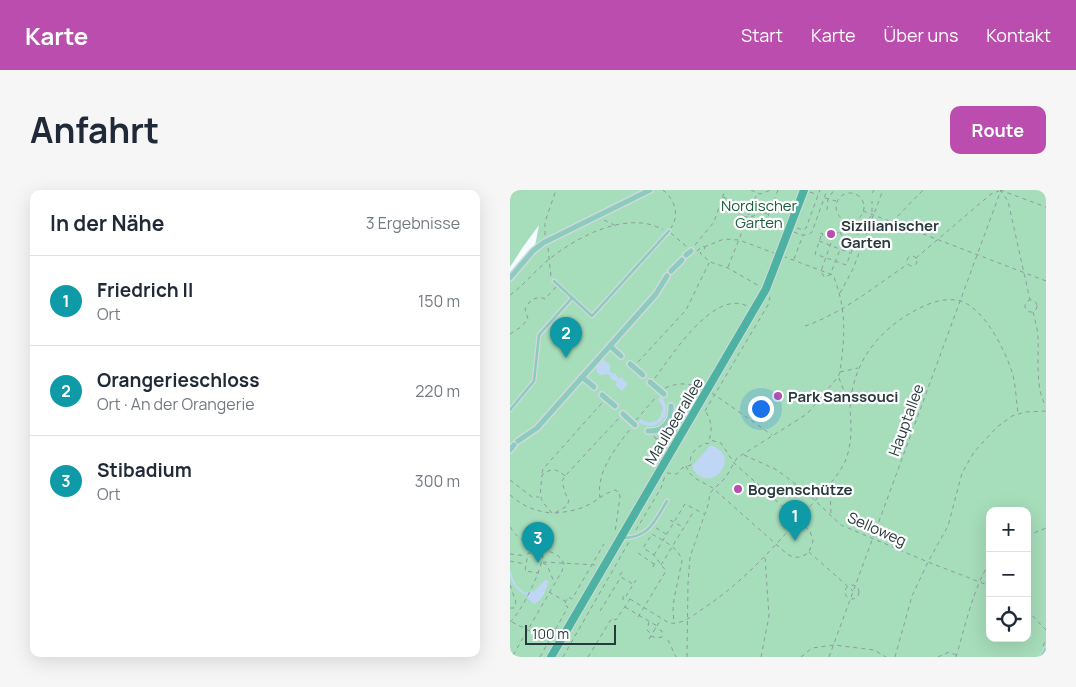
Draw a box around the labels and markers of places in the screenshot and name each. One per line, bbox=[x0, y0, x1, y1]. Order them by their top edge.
place label: Sizilianischer Garten bbox=[841, 215, 939, 253]
marker: Sizilianischer Garten bbox=[825, 228, 837, 240]
pin: 2 bbox=[550, 317, 582, 358]
place label: Park Sanssouci bbox=[788, 386, 898, 407]
marker: Park Sanssouci bbox=[772, 390, 784, 402]
place label: Bogenschütze bbox=[748, 479, 853, 500]
marker: Bogenschütze bbox=[732, 483, 744, 495]
pin: 1 bbox=[779, 500, 811, 541]
pin: 3 bbox=[522, 522, 554, 563]

